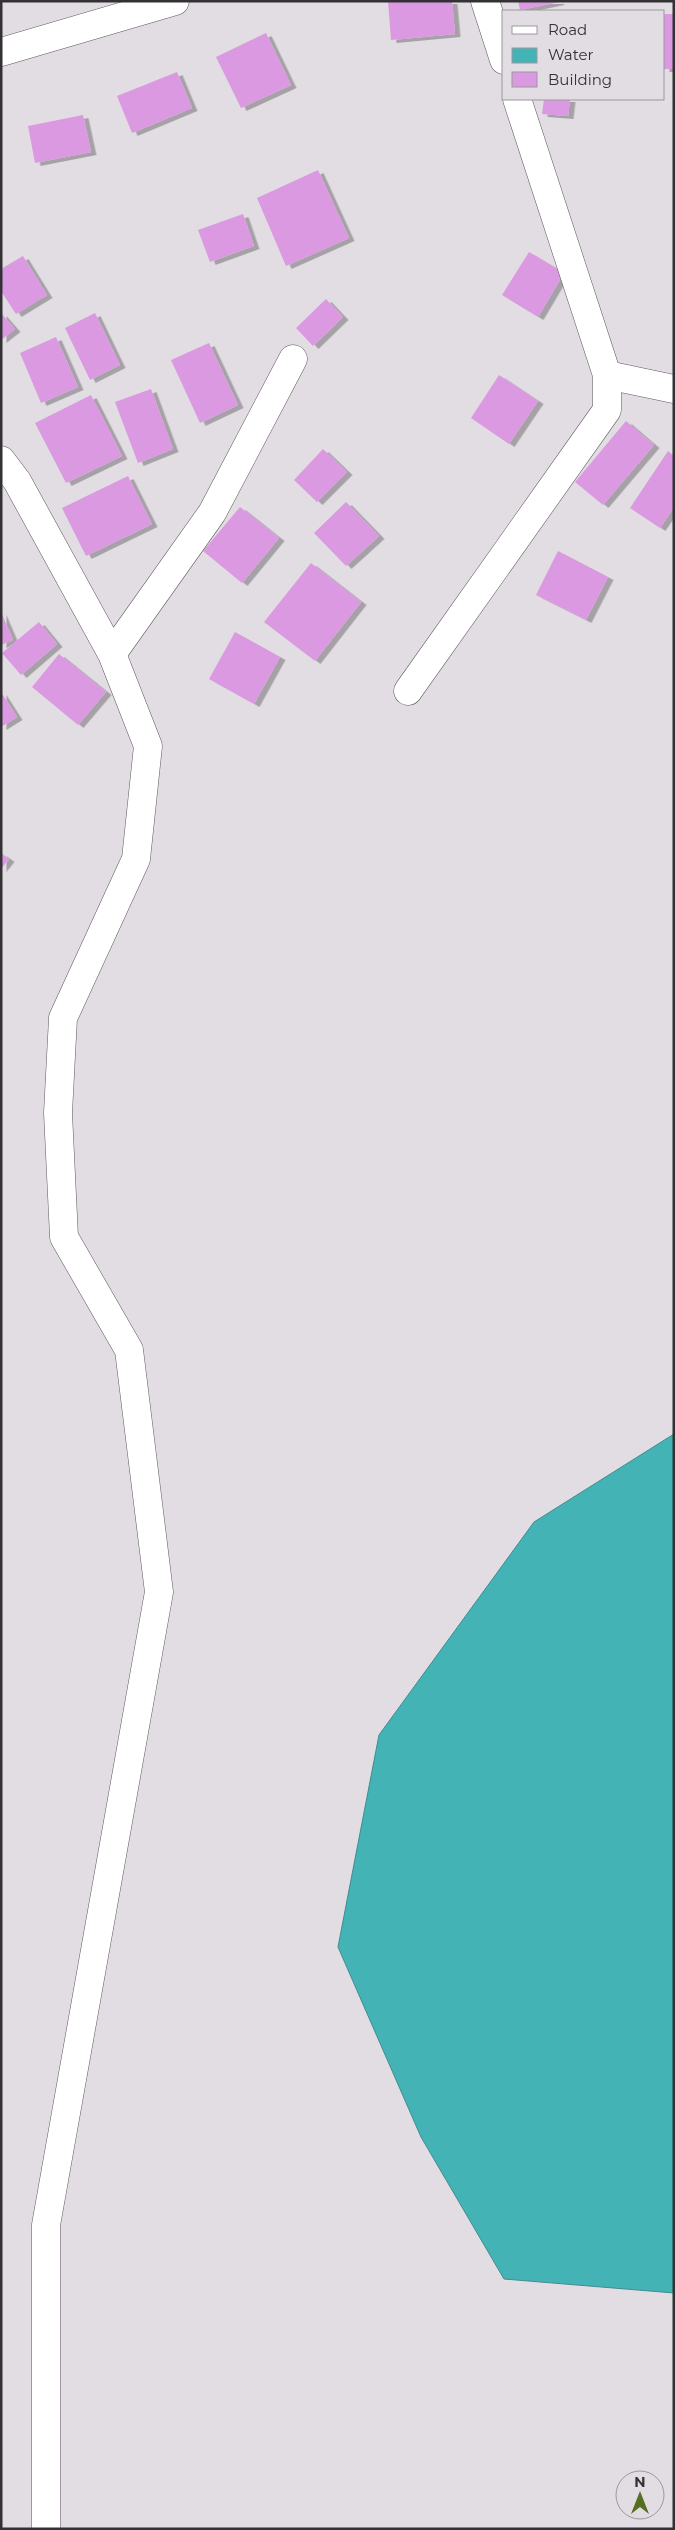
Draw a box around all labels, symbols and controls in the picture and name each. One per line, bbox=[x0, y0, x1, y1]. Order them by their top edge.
legend bbox=[502, 10, 665, 100]
text: Road bbox=[548, 20, 587, 39]
text: Water bbox=[548, 45, 594, 64]
text: Building bbox=[548, 70, 612, 89]
north arrow bbox=[615, 2470, 665, 2520]
text: N bbox=[634, 2473, 646, 2491]

